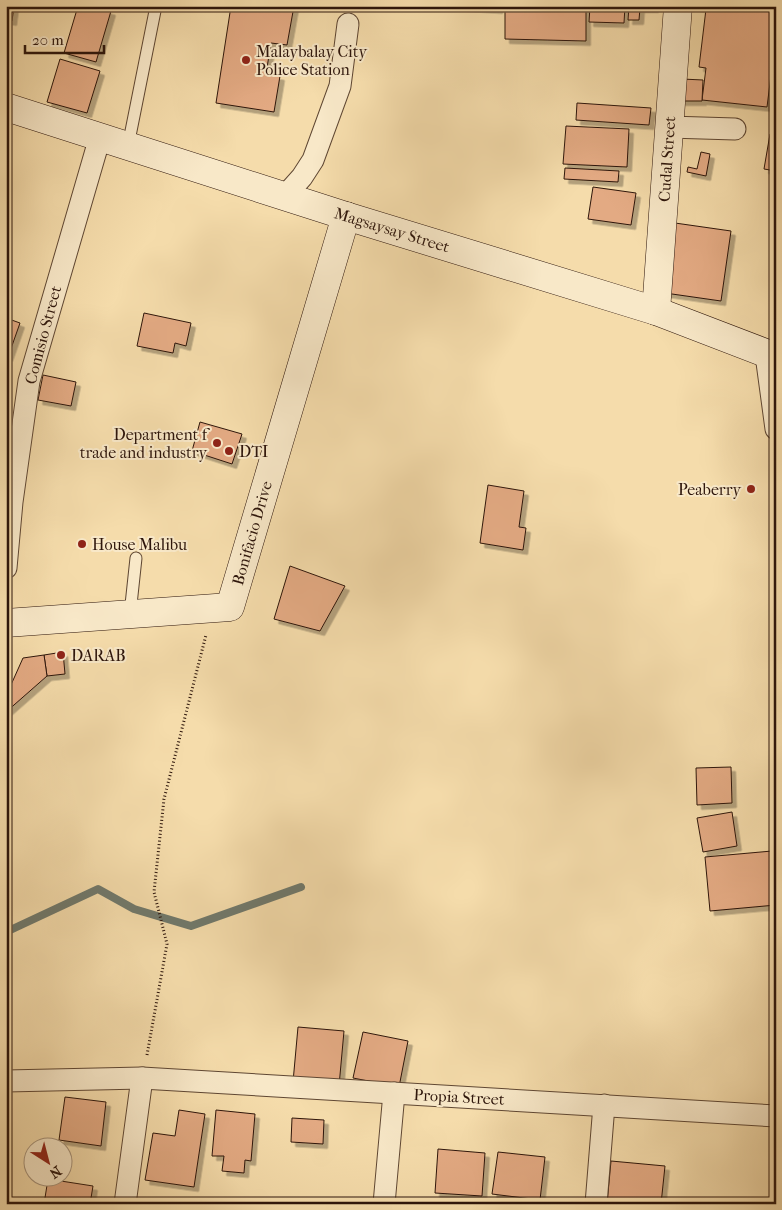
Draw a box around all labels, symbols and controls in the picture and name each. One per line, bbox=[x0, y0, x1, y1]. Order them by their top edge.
scale bar bbox=[25, 22, 104, 54]
text: 20 m bbox=[32, 31, 64, 49]
place label: Malaybalay City Police Station bbox=[256, 42, 367, 79]
marker: Malaybalay City Police Station bbox=[240, 54, 252, 66]
street label: Cudal Street bbox=[655, 115, 679, 203]
street label: Magsaysay Street bbox=[332, 203, 452, 257]
street label: Comisio Street bbox=[21, 283, 65, 386]
place label: Department f trade and industry bbox=[80, 425, 211, 462]
marker: Department f trade and industry bbox=[211, 437, 223, 449]
place label: DTI bbox=[239, 442, 268, 461]
marker: DTI bbox=[223, 445, 235, 457]
street label: Bonifacio Drive bbox=[228, 479, 276, 587]
place label: Peaberry bbox=[678, 480, 741, 499]
marker: Peaberry bbox=[745, 483, 757, 495]
place label: House Malibu bbox=[92, 535, 187, 554]
marker: House Malibu bbox=[76, 538, 88, 550]
place label: DARAB bbox=[71, 646, 126, 665]
marker: DARAB bbox=[55, 649, 67, 661]
street label: Propia Street bbox=[413, 1085, 505, 1109]
north arrow bbox=[22, 1138, 72, 1188]
text: N bbox=[46, 1162, 65, 1182]

